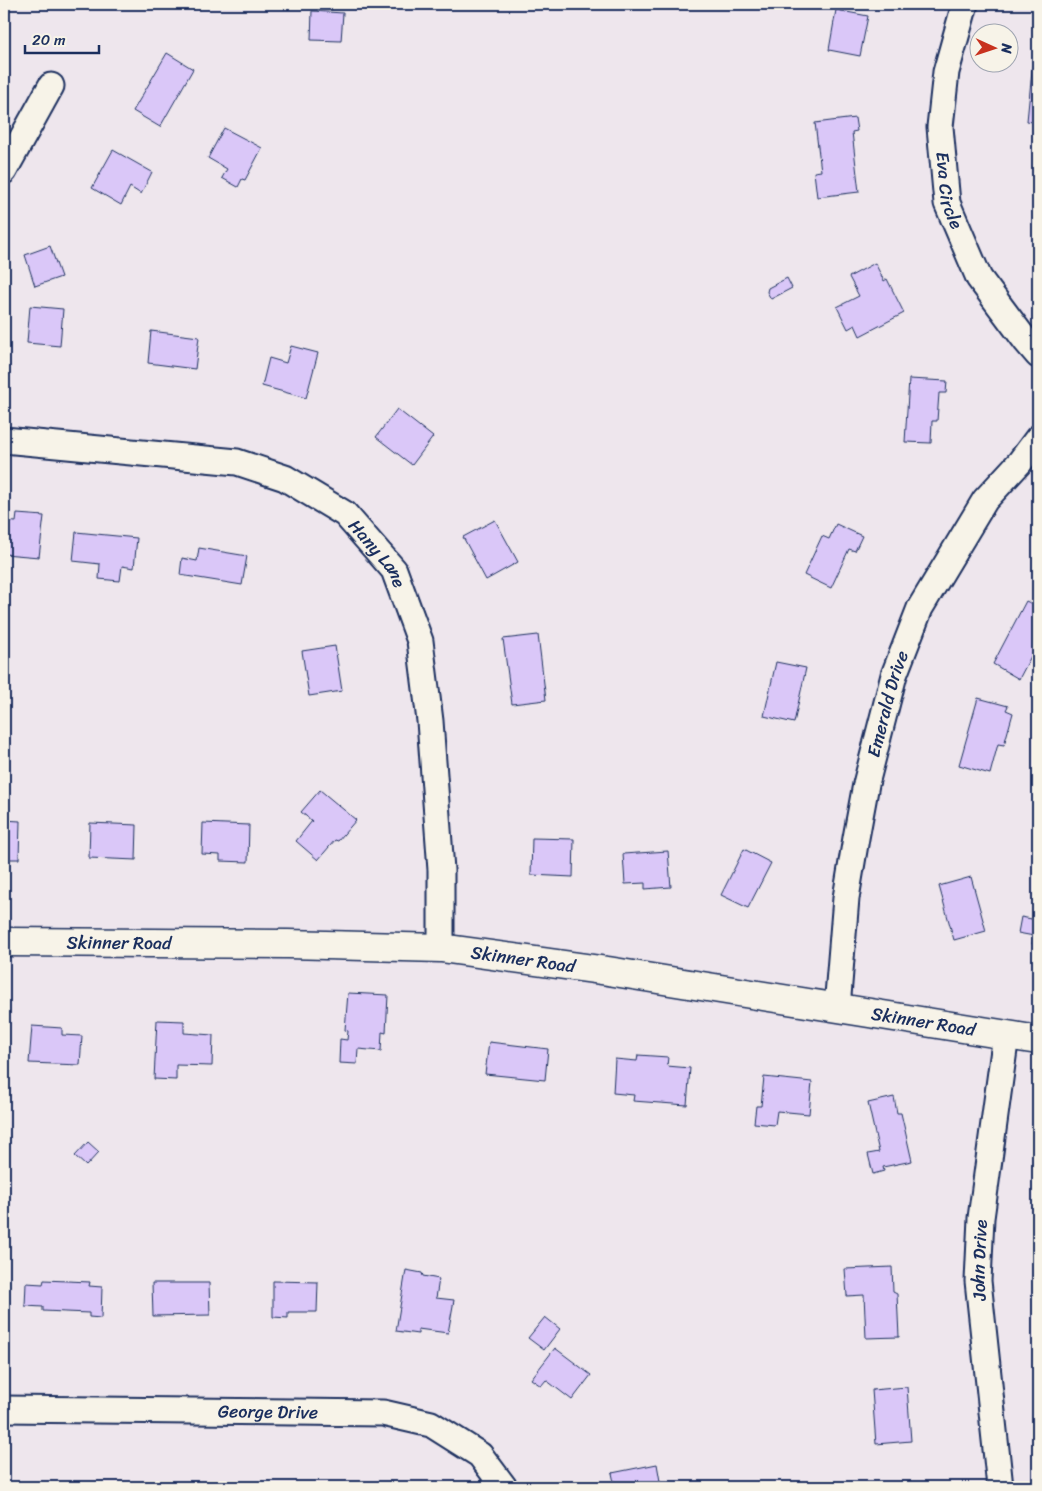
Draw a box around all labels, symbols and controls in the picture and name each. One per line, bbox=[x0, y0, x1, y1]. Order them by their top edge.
scale bar bbox=[25, 22, 99, 54]
north arrow bbox=[970, 22, 1020, 72]
text: 20 m bbox=[32, 27, 66, 53]
text: N bbox=[994, 42, 1019, 54]
street label: Eva Circle bbox=[926, 150, 972, 234]
street label: Hany Lane bbox=[340, 512, 415, 592]
street label: Emerald Drive bbox=[857, 646, 918, 761]
street label: Skinner Road bbox=[66, 926, 173, 959]
street label: Skinner Road bbox=[469, 936, 579, 983]
street label: Skinner Road bbox=[869, 997, 979, 1046]
street label: John Drive bbox=[962, 1218, 997, 1304]
street label: George Drive bbox=[218, 1395, 318, 1428]

